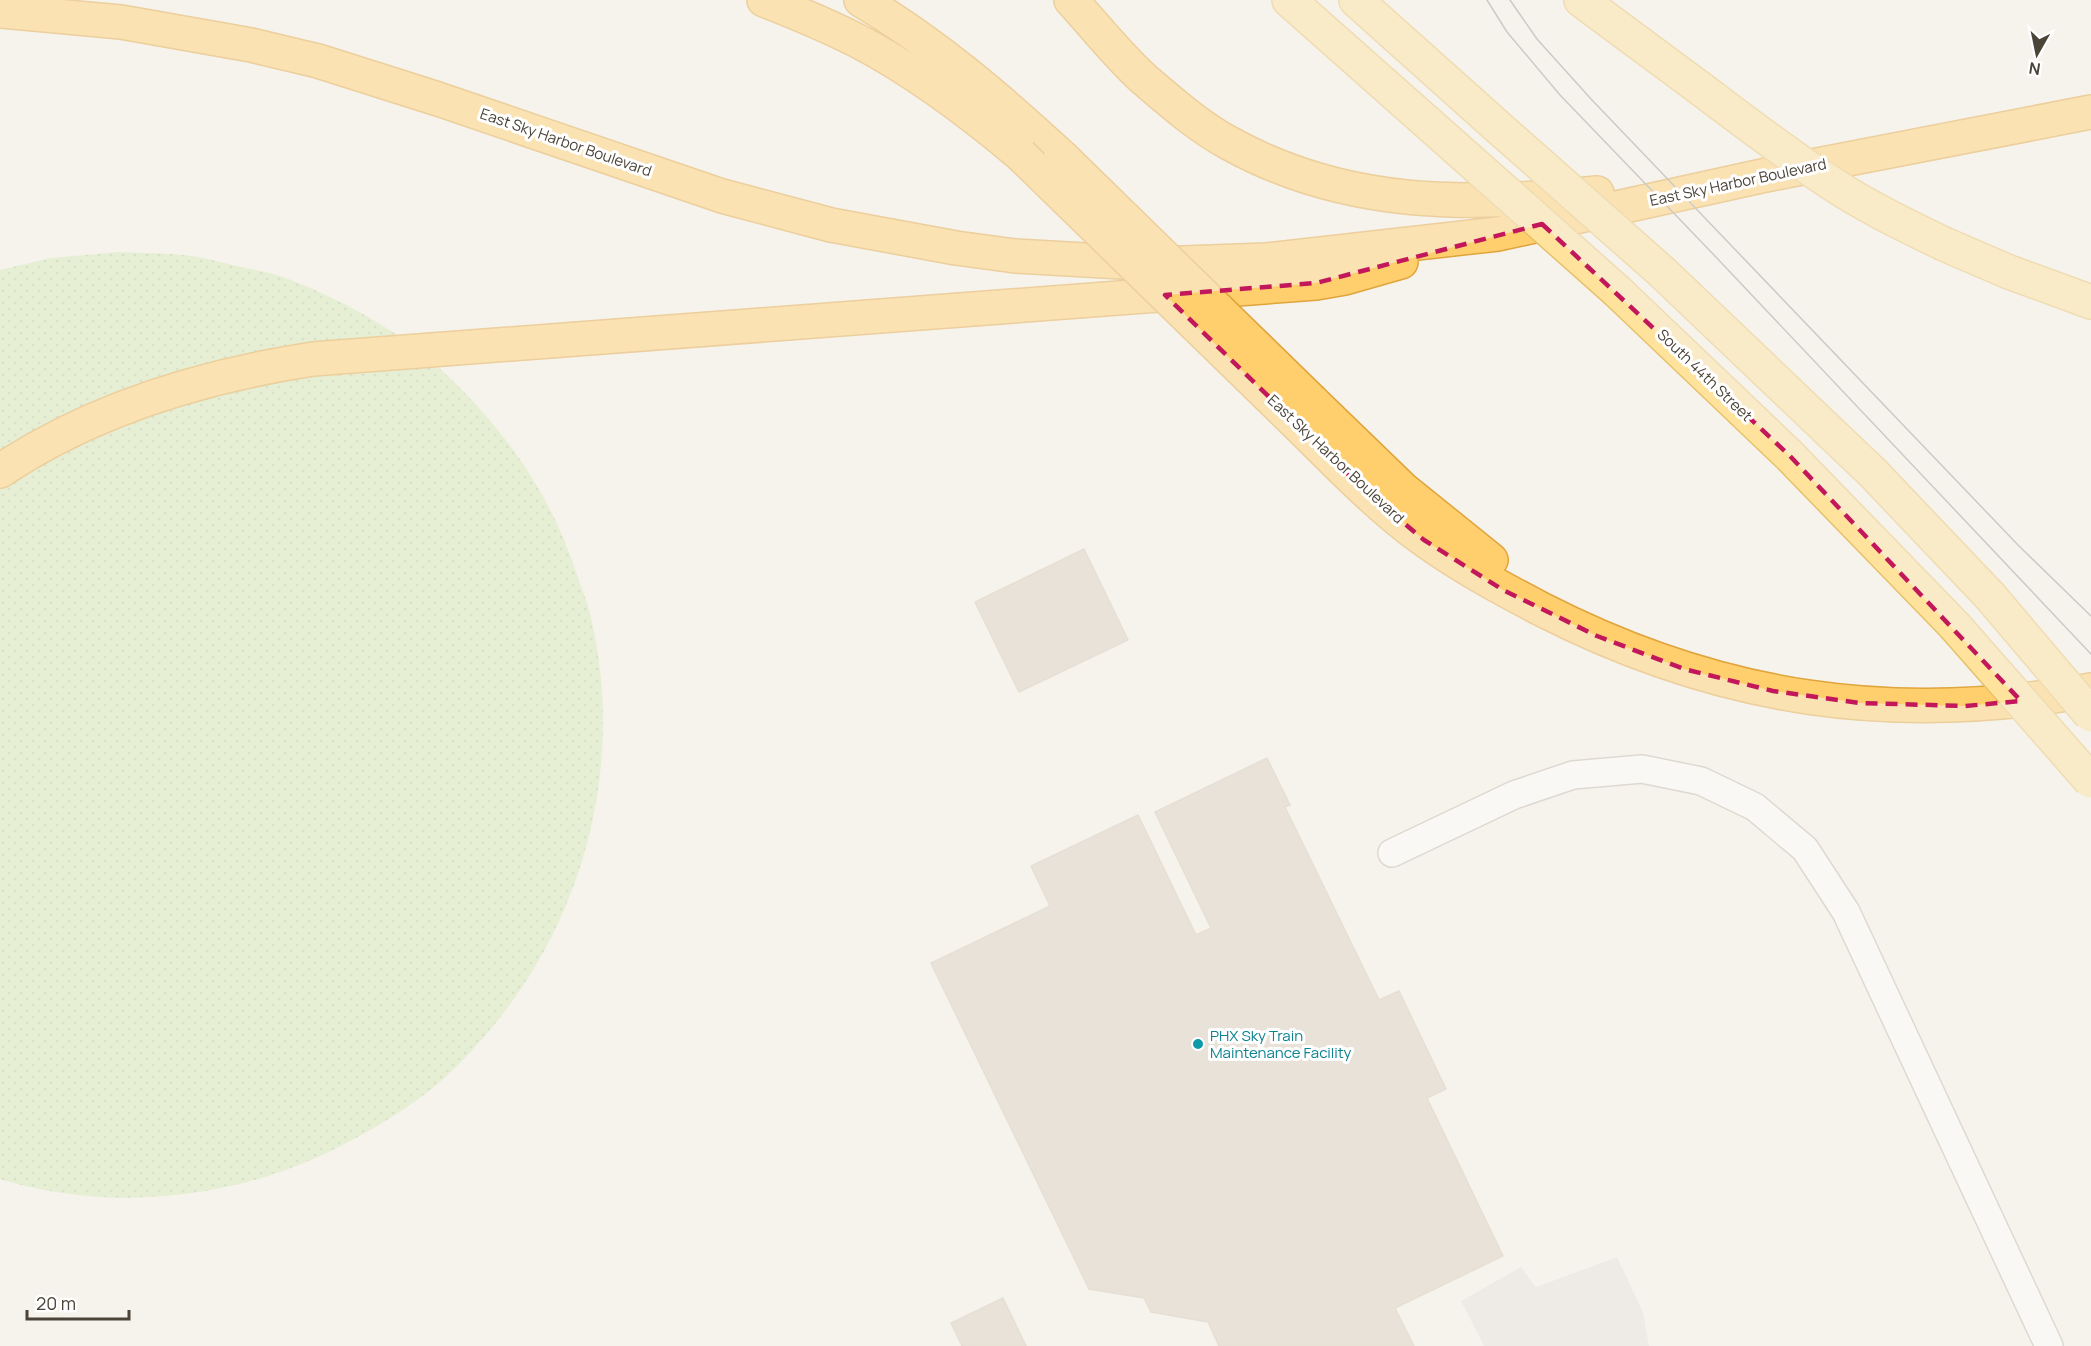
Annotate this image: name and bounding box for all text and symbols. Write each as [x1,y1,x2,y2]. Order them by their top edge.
north arrow [2007,24,2067,84]
text: N [2027,57,2042,81]
street label: East Sky Harbor Boulevard [477,103,655,181]
street label: East Sky Harbor Boulevard [1648,153,1828,211]
street label: South 44th Street [1653,324,1757,426]
street label: East Sky Harbor Boulevard [1263,390,1409,528]
place label: PHX Sky Train Maintenance Facility [1210,1025,1352,1063]
marker: PHX Sky Train Maintenance Facility [1191,1037,1205,1051]
scale bar [27,1283,129,1321]
text: 20 m [36,1291,76,1315]

